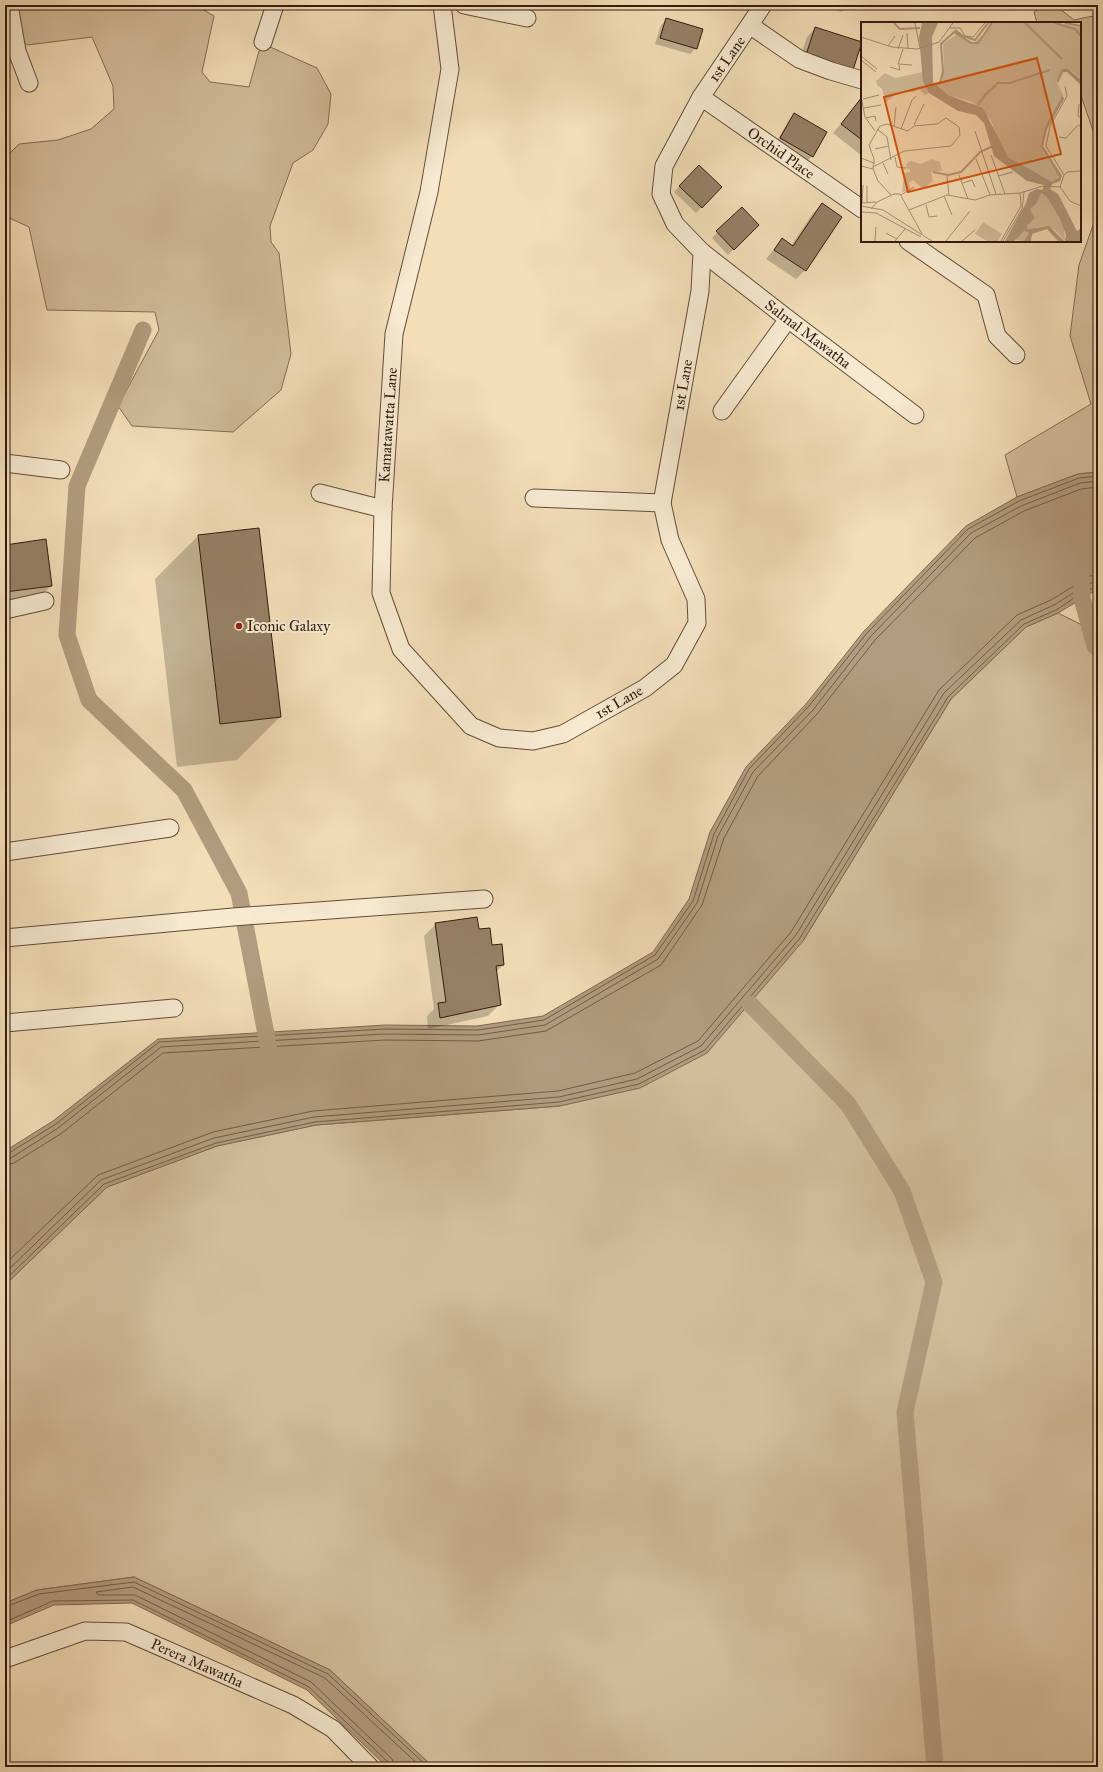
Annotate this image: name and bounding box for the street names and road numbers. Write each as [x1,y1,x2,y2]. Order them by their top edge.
street label: 1st Lane [705,33,749,85]
street label: Orchid Place [744,123,818,183]
street label: Salmal Mawatha [761,296,855,373]
street label: 1st Lane [670,358,696,412]
street label: Kamatawatta Lane [375,367,401,483]
street label: 1st Lane [592,681,646,723]
street label: Perera Mawatha [148,1635,247,1692]

